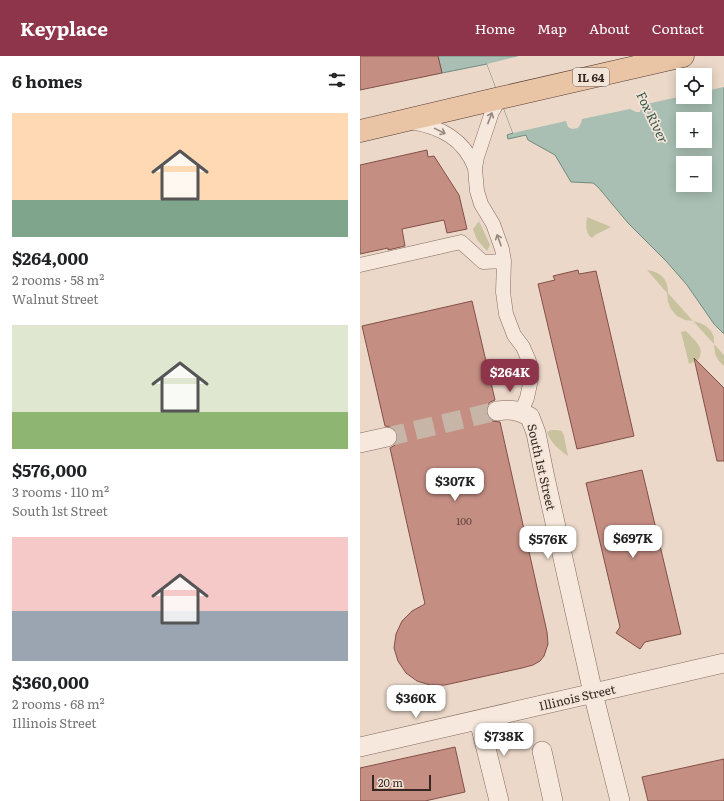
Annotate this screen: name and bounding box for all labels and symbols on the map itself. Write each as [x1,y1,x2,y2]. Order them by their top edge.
road number: IL 64 [573,68,609,86]
water label: Fox River [632,88,674,146]
one-way arrow [487,112,495,124]
one-way arrow [434,128,446,135]
one-way arrow [495,234,502,247]
pin: $264K [482,359,538,393]
street label: South 1st Street [523,422,561,512]
pin: $307K [427,468,483,502]
house number: 100 [456,513,472,528]
pin: $697K [605,525,661,559]
pin: $576K [520,526,576,560]
street label: Illinois Street [537,679,617,715]
pin: $360K [388,685,444,719]
pin: $738K [476,723,532,757]
scale bar [372,773,431,792]

